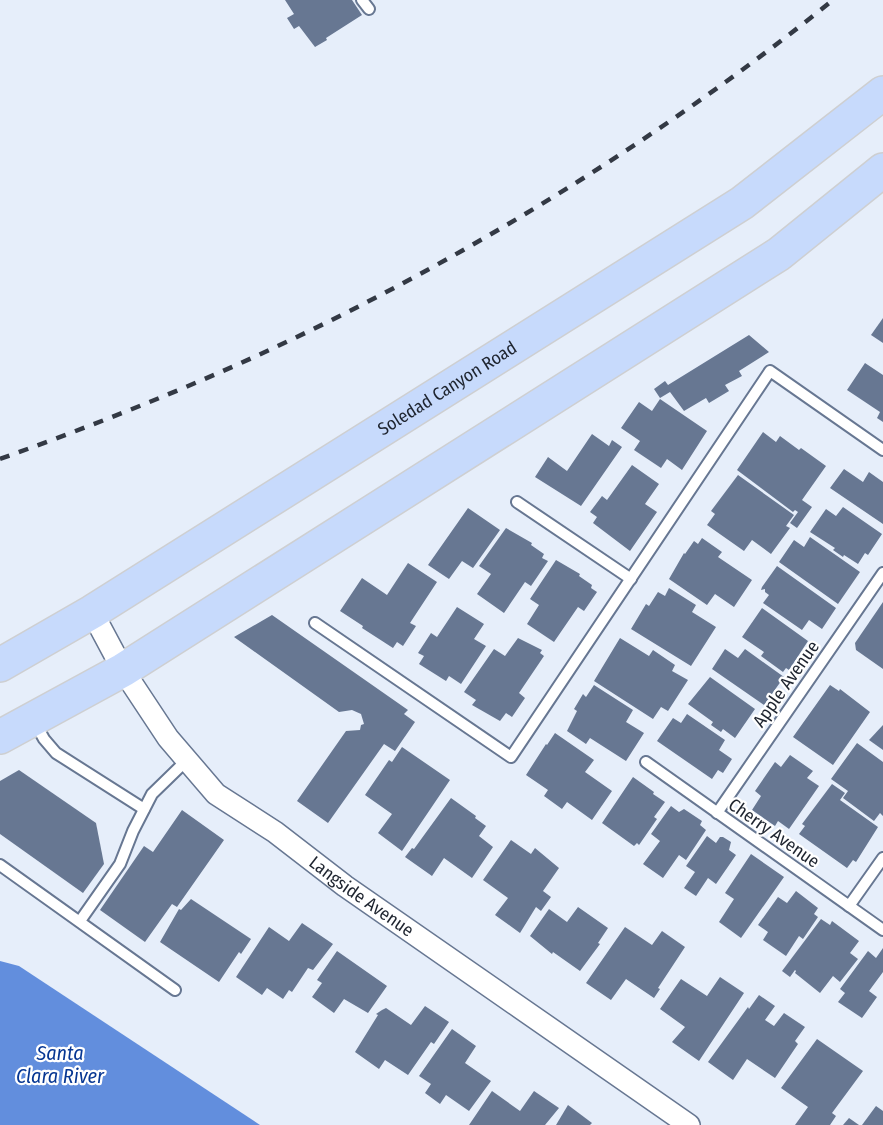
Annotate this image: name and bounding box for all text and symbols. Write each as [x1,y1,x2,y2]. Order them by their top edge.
street label: Soledad Canyon Road [374,336,521,440]
street label: Apple Avenue [748,636,824,731]
street label: Cherry Avenue [724,794,824,873]
street label: Langside Avenue [305,851,418,941]
water label: Santa Clara River [16,1041,105,1088]

